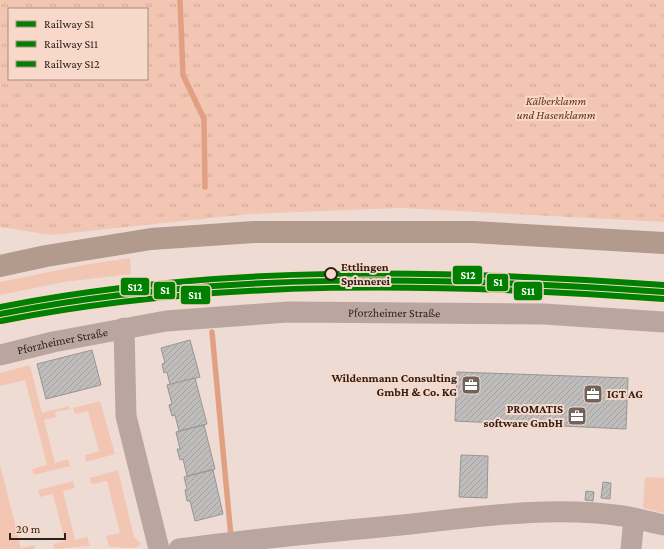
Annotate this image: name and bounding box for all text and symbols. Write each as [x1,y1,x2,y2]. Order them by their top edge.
legend [8,8,148,80]
text: Railway S1 [44,17,94,31]
text: Railway S11 [44,37,98,51]
text: Railway S12 [44,57,100,71]
park label: Kälberklamm und Hasenklamm [516,94,596,122]
place label: Ettlingen Spinnerei [341,260,391,288]
line badge: S12 [452,265,483,285]
marker: Ettlingen Spinnerei [324,267,338,281]
text: S12 [460,269,476,281]
line badge: S1 [486,273,509,292]
text: S1 [493,276,503,288]
line badge: S12 [120,277,150,296]
text: S12 [127,281,143,293]
line badge: S1 [153,281,176,300]
line badge: S11 [513,281,543,301]
text: S1 [160,284,170,296]
line badge: S11 [180,285,211,305]
text: S11 [521,285,535,297]
text: S11 [188,289,202,301]
street label: Pforzheimer Straße [348,305,440,320]
street label: Pforzheimer Straße [16,325,109,358]
place label: Wildenmann Consulting GmbH & Co. KG [330,371,457,399]
office icon: Wildenmann Consulting GmbH & Co. KG [460,374,482,396]
office icon: IGT AG [582,383,604,405]
place label: IGT AG [607,387,643,401]
place label: PROMATIS software GmbH [484,402,563,430]
office icon: PROMATIS software GmbH [566,405,588,427]
scale bar [10,515,65,541]
text: 20 m [16,522,41,536]

